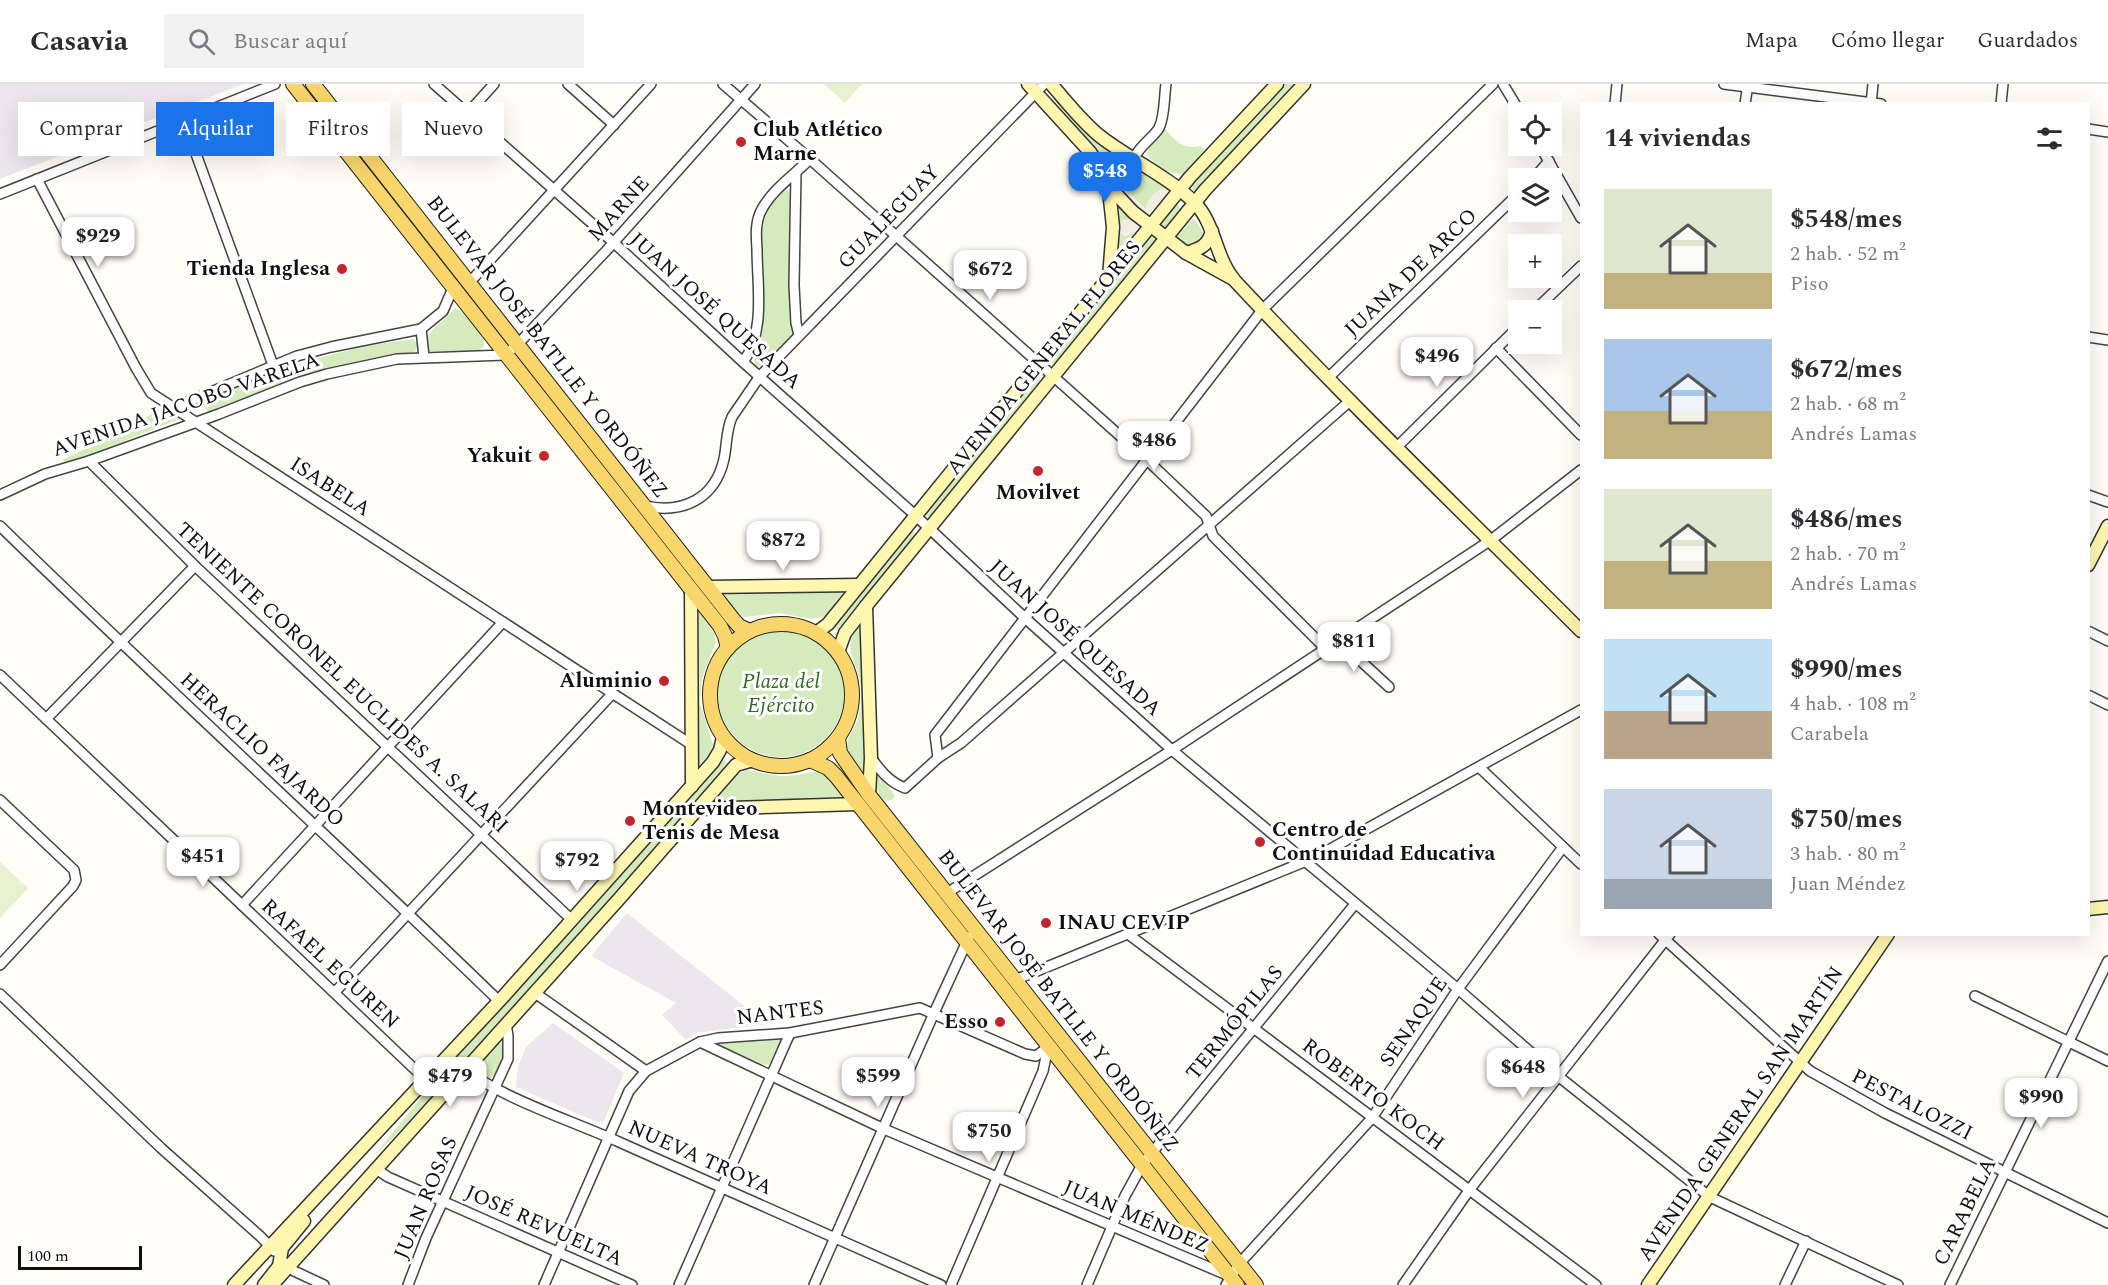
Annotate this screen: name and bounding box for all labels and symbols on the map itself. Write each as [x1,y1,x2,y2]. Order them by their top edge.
place label: Club Atlético Marne [753,114,882,170]
marker: Club Atlético Marne [734,135,748,149]
pin: $548 [1069,152,1141,203]
street label: GUALEGUAY [830,157,948,277]
street label: MARNE [580,169,658,249]
street label: BULEVAR JOSÉ BATLLE Y ORDÓÑEZ [418,189,676,505]
street label: JUANA DE ARCO [1337,201,1485,345]
pin: $929 [62,217,134,268]
street label: JUAN JOSÉ QUESADA [621,225,809,398]
street label: AVENIDA GENERAL FLORES [939,233,1149,483]
pin: $672 [954,250,1026,301]
place label: Tienda Inglesa [187,253,330,285]
marker: Tienda Inglesa [335,262,349,276]
pin: $496 [1401,337,1473,388]
street label: AVENIDA JACOBO VARELA [48,344,324,466]
pin: $486 [1118,421,1190,472]
place label: Yakuit [467,440,532,472]
street label: ISABELA [283,449,377,525]
marker: Yakuit [537,449,551,463]
marker: Movilvet [1031,464,1045,478]
place label: Movilvet [996,477,1080,509]
street label: TENIENTE CORONEL EUCLIDES A. SALARI [168,515,516,841]
pin: $872 [747,521,819,572]
street label: JUAN JOSÉ QUESADA [981,552,1169,725]
pin: $811 [1318,622,1390,673]
street label: HERACLIO FAJARDO [172,665,352,835]
place label: Aluminio [559,665,652,697]
park label: Plaza del Ejército [742,666,821,722]
marker: Aluminio [657,674,671,688]
place label: Montevideo Tenis de Mesa [642,793,780,849]
marker: Montevideo Tenis de Mesa [623,814,637,828]
place label: Centro de Continuidad Educativa [1272,814,1496,870]
marker: Centro de Continuidad Educativa [1253,835,1267,849]
pin: $451 [167,837,239,888]
pin: $792 [541,841,613,892]
street label: BULEVAR JOSÉ BATLLE Y ORDÓÑEZ [929,843,1187,1159]
street label: RAFAEL EGUREN [253,891,407,1037]
place label: INAU CEVIP [1058,907,1190,939]
marker: INAU CEVIP [1039,916,1053,930]
street label: TERMÓPILAS [1178,959,1292,1087]
street label: AVENIDA GENERAL SAN MARTÍN [1630,960,1852,1268]
street label: SENAQUE [1372,970,1456,1074]
street label: NANTES [735,992,825,1034]
place label: Esso [944,1006,988,1038]
marker: Esso [993,1015,1007,1029]
street label: ROBERTO KOCH [1295,1030,1451,1160]
pin: $648 [1487,1048,1559,1099]
pin: $479 [414,1057,486,1108]
pin: $599 [842,1057,914,1108]
street label: PESTALOZZI [1846,1061,1978,1149]
pin: $990 [2005,1078,2077,1129]
street label: NUEVA TROYA [623,1112,778,1204]
pin: $750 [953,1112,1025,1163]
street label: JUAN ROSAS [386,1132,466,1264]
street label: CARABELA [1925,1152,2005,1271]
street label: JUAN MÉNDEZ [1058,1172,1214,1262]
street label: JOSÉ REVUELTA [460,1177,628,1275]
scale bar [18,1243,142,1270]

